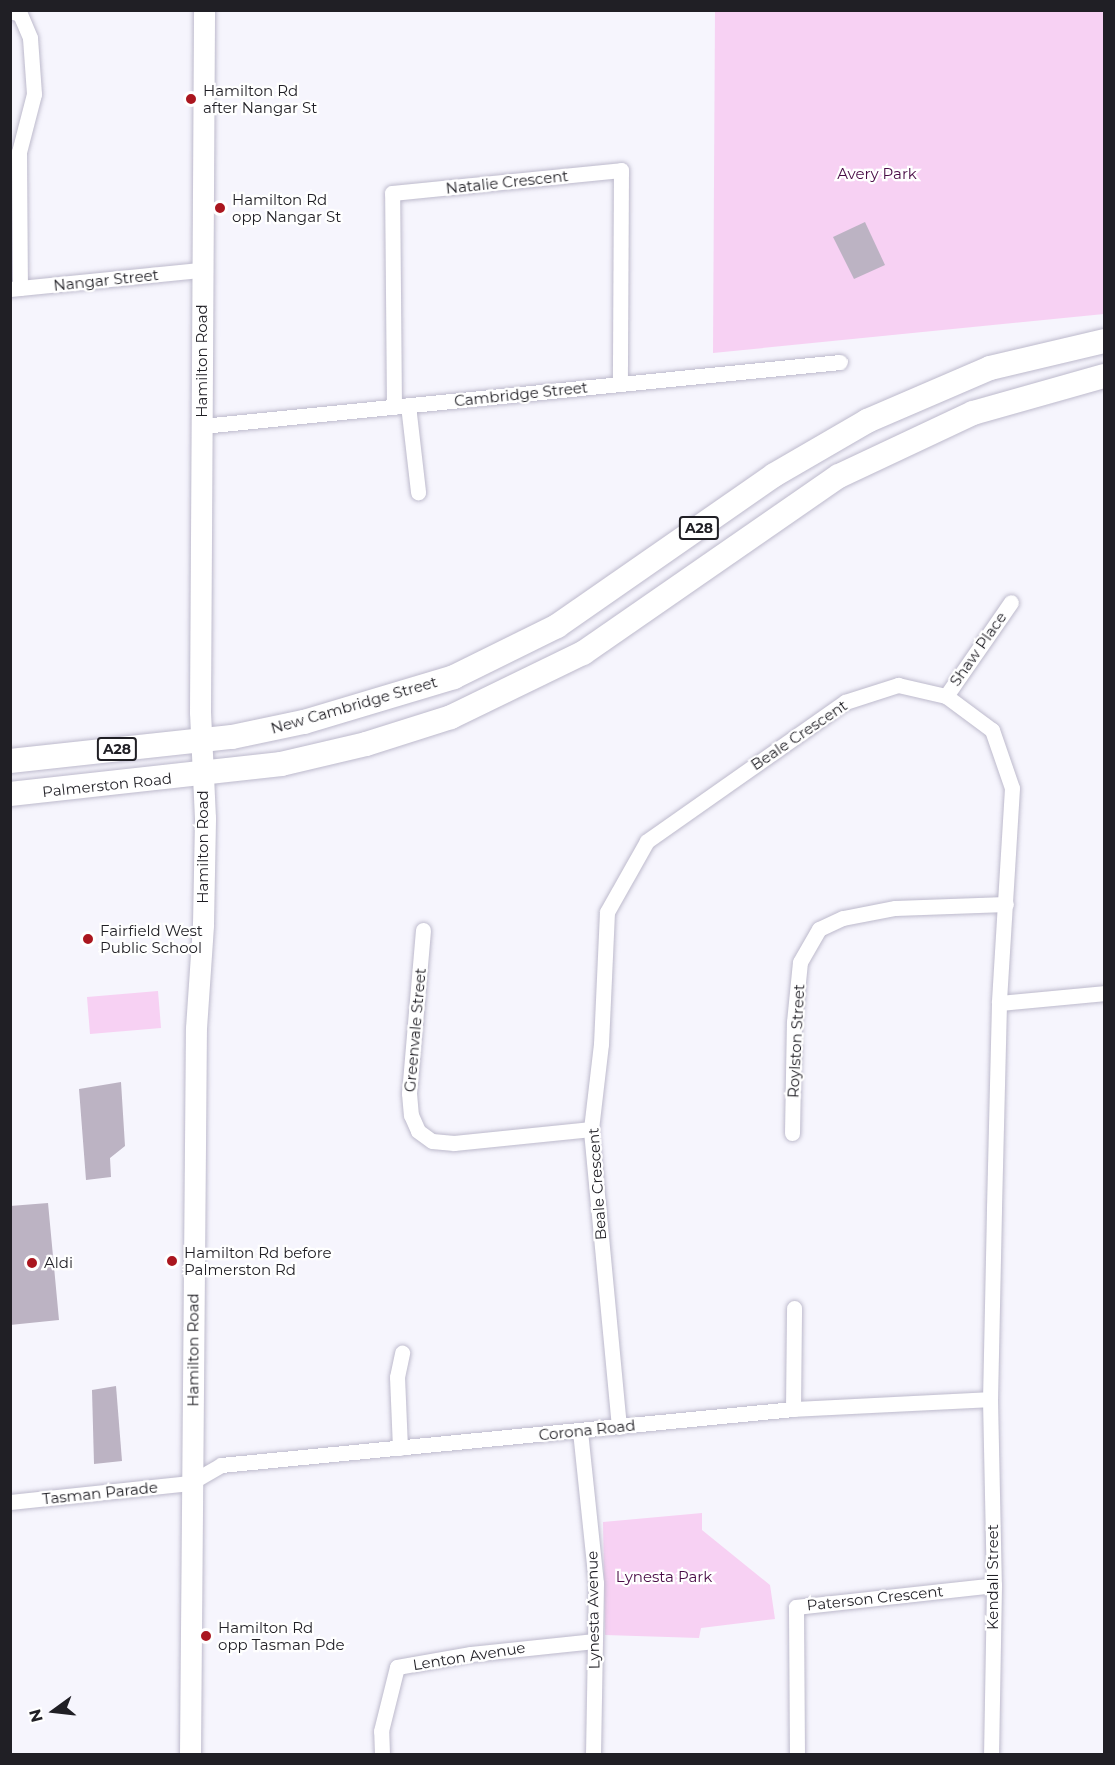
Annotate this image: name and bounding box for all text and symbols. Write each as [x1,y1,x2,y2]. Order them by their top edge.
place label: Hamilton Rd after Nangar St [203,81,317,116]
marker: Hamilton Rd after Nangar St [184,92,198,106]
park label: Avery Park [837,165,917,183]
street label: Natalie Crescent [445,167,569,197]
place label: Hamilton Rd opp Nangar St [232,190,341,225]
marker: Hamilton Rd opp Nangar St [213,201,227,215]
street label: Nangar Street [53,266,159,294]
street label: Hamilton Road [193,304,211,418]
street label: Cambridge Street [453,378,589,410]
road number: A28 [678,517,720,539]
street label: Shaw Place [946,609,1010,689]
street label: New Cambridge Street [269,673,439,737]
street label: Beale Crescent [747,696,851,774]
road number: A28 [96,738,138,760]
street label: Palmerston Road [41,769,173,801]
street label: Hamilton Road [194,790,212,904]
place label: Fairfield West Public School [100,921,203,956]
marker: Fairfield West Public School [81,932,95,946]
street label: Greenvale Street [401,967,429,1093]
street label: Roylston Street [784,984,808,1098]
street label: Beale Crescent [584,1127,610,1241]
place label: Hamilton Rd before Palmerston Rd [184,1243,332,1278]
place label: Aldi [44,1254,73,1272]
marker: Hamilton Rd before Palmerston Rd [165,1254,179,1268]
marker: Aldi [25,1256,39,1270]
street label: Hamilton Road [184,1293,202,1407]
street label: Corona Road [538,1416,636,1444]
street label: Tasman Parade [41,1478,159,1508]
street label: Kendall Street [984,1524,1002,1630]
street label: Lynesta Avenue [583,1551,603,1669]
park label: Lynesta Park [616,1568,712,1586]
street label: Paterson Crescent [806,1582,944,1614]
place label: Hamilton Rd opp Tasman Pde [218,1618,345,1653]
marker: Hamilton Rd opp Tasman Pde [199,1629,213,1643]
street label: Lenton Avenue [411,1638,527,1674]
north arrow [24,1681,84,1741]
text: N [25,1707,47,1724]

